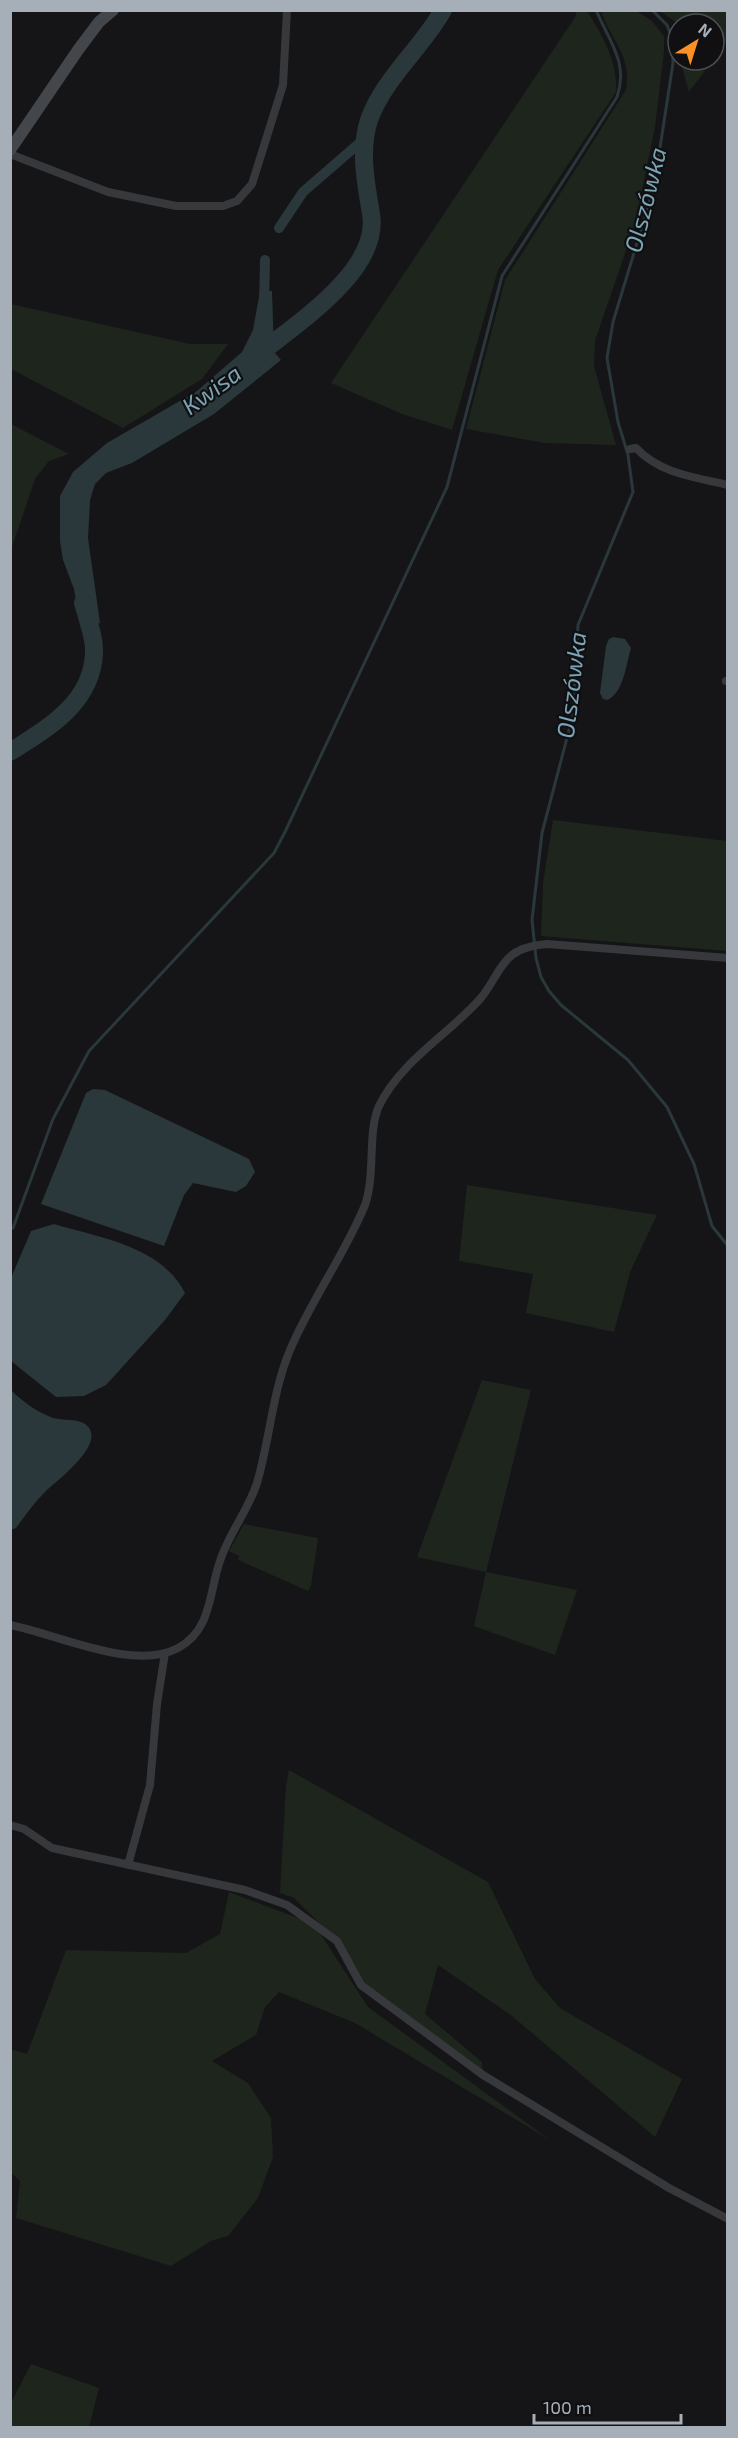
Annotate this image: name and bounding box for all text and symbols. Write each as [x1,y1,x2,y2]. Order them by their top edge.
north arrow [666,12,726,72]
text: N [695,19,716,41]
water label: Olszówka [618,144,672,255]
water label: Kwisa [176,358,246,420]
water label: Olszówka [550,630,591,740]
scale bar [534,2387,681,2425]
text: 100 m [543,2396,592,2418]

